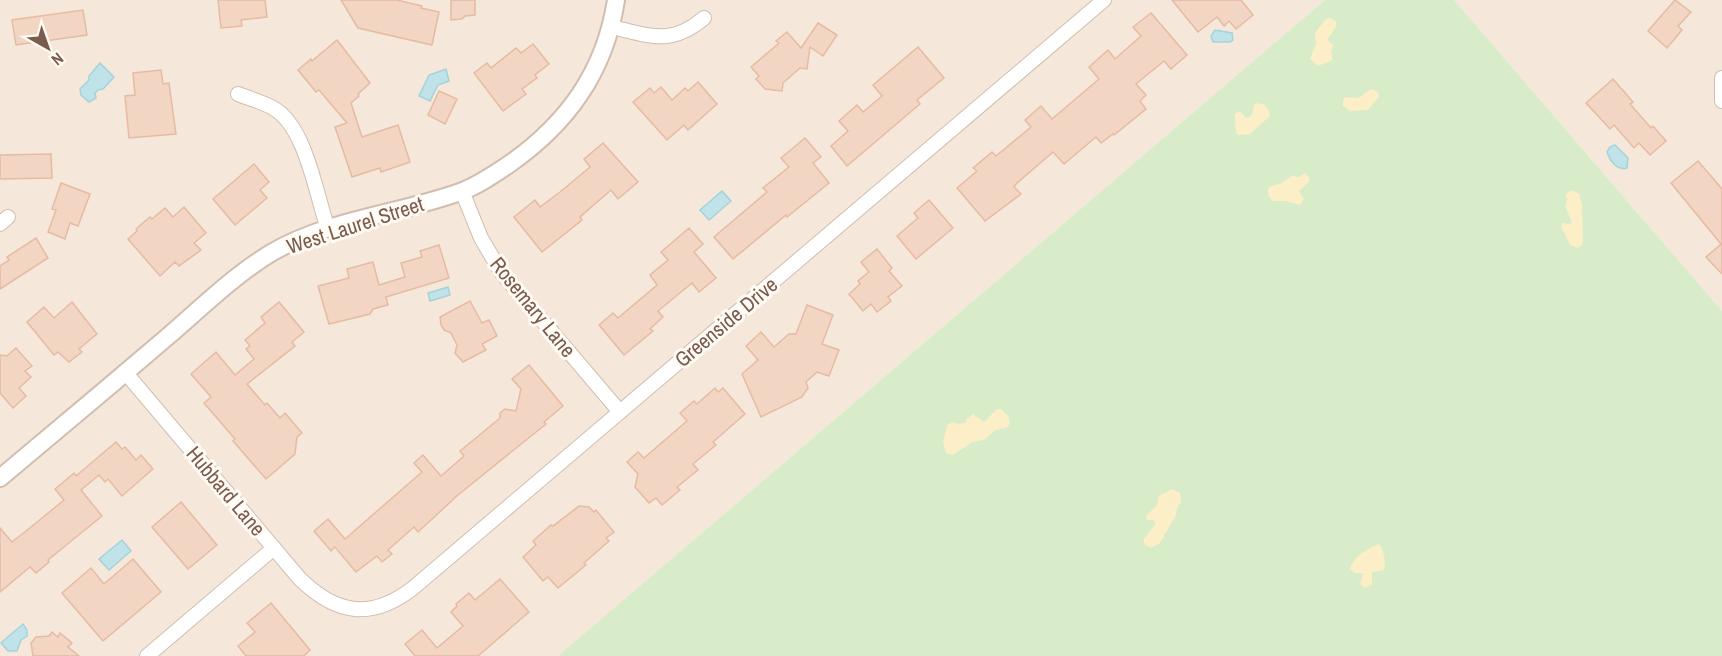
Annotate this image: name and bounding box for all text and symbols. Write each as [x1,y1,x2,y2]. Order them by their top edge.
north arrow [18,18,78,78]
text: N [47,48,68,71]
street label: West Laurel Street [283,189,427,261]
street label: Rosemary Lane [483,251,583,363]
street label: Greenside Drive [668,270,784,374]
street label: Hubbard Lane [180,440,272,542]

